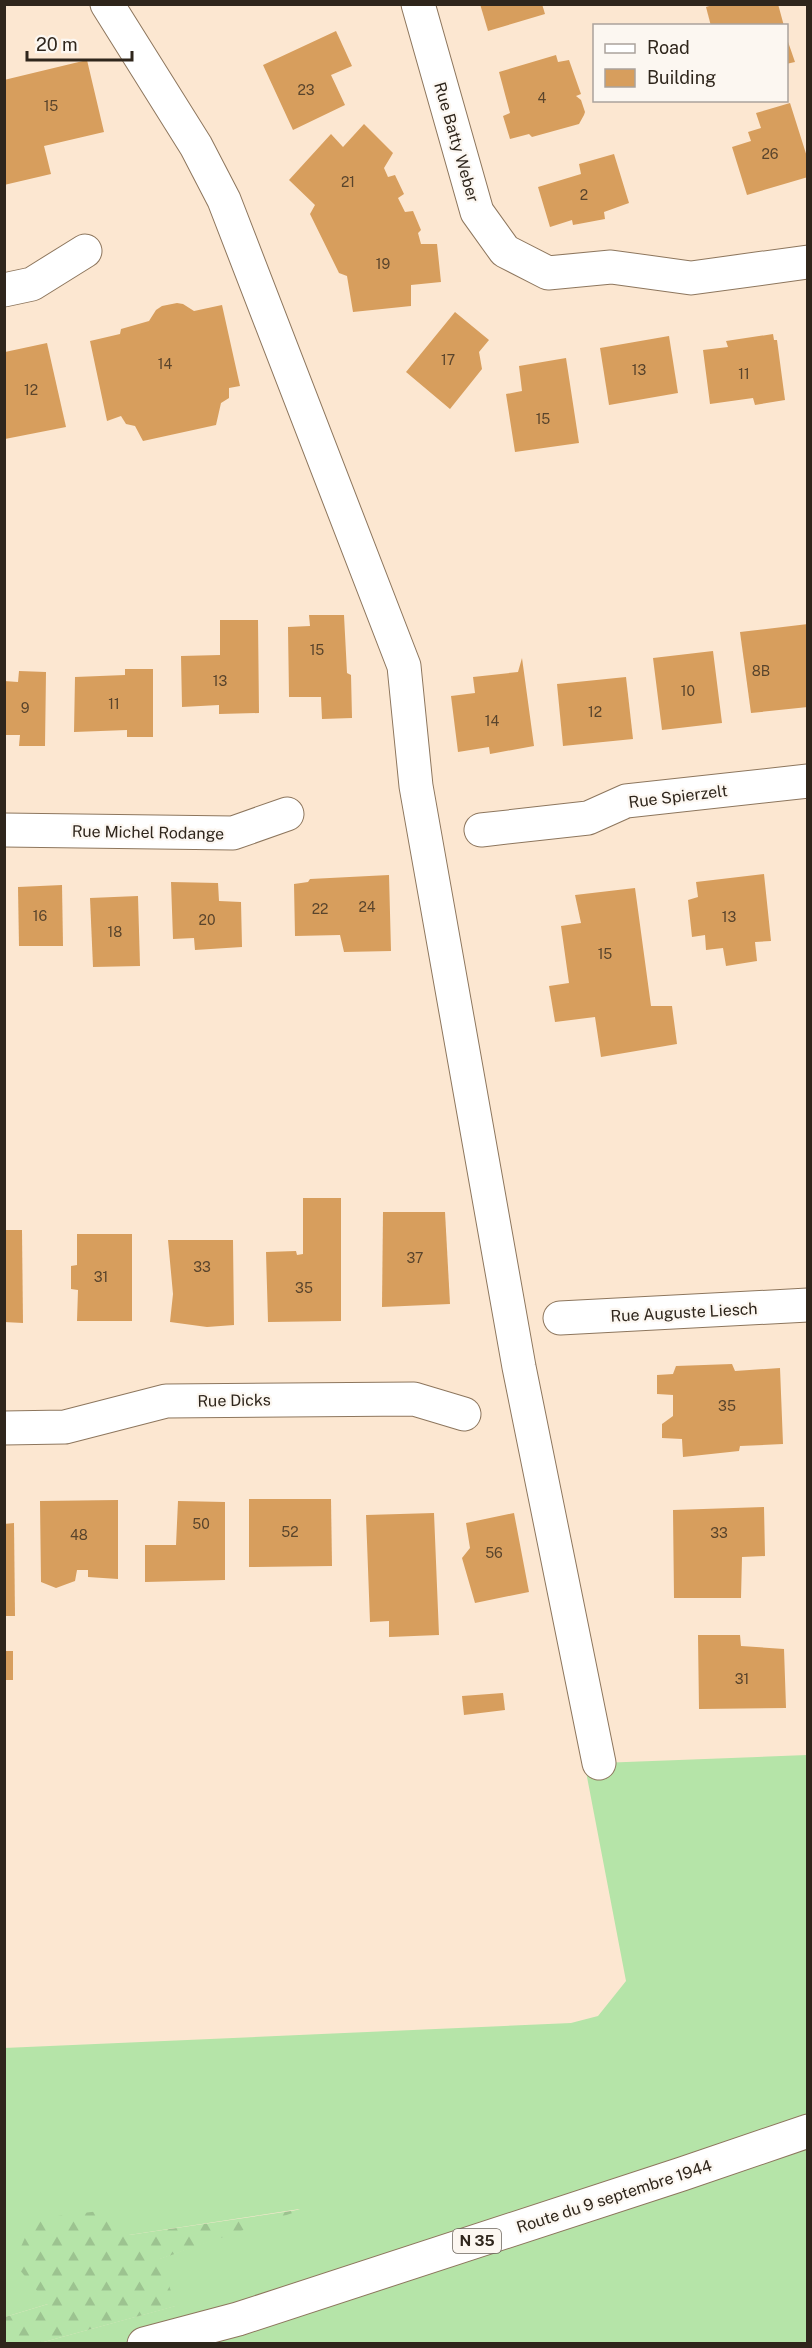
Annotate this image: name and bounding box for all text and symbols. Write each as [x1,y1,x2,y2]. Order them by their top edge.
scale bar [27,24,132,62]
legend [593,24,788,102]
text: 20 m [36,34,78,55]
text: Road [647,37,690,58]
text: Building [647,67,716,88]
street label: Rue Batty Weber [430,80,483,204]
house number: 23 [297,82,315,98]
house number: 4 [538,90,547,106]
house number: 15 [44,98,58,114]
house number: 26 [761,146,779,162]
house number: 21 [341,174,355,190]
house number: 2 [580,187,588,203]
house number: 19 [376,256,390,272]
house number: 17 [441,352,455,368]
house number: 14 [158,356,172,372]
house number: 13 [632,362,646,378]
house number: 11 [738,366,750,382]
house number: 12 [24,382,38,398]
house number: 15 [536,411,550,427]
house number: 15 [310,642,324,658]
house number: 8B [752,663,770,679]
house number: 13 [213,673,227,689]
house number: 10 [681,683,695,699]
house number: 11 [108,696,120,712]
house number: 9 [21,700,30,716]
house number: 12 [588,704,602,720]
house number: 14 [485,713,499,729]
street label: Rue Spierzelt [627,781,729,812]
street label: Rue Michel Rodange [72,822,224,843]
house number: 24 [358,899,376,915]
house number: 22 [312,901,328,917]
house number: 16 [33,908,47,924]
house number: 13 [722,909,736,925]
house number: 20 [199,912,215,928]
house number: 18 [108,924,122,940]
house number: 15 [598,946,612,962]
house number: 37 [407,1250,423,1266]
house number: 33 [193,1259,211,1275]
house number: 31 [94,1269,108,1285]
house number: 35 [295,1280,313,1296]
street label: Rue Auguste Liesch [610,1299,758,1326]
street label: Rue Dicks [197,1390,271,1411]
house number: 35 [718,1398,736,1414]
house number: 50 [192,1516,210,1532]
house number: 52 [281,1524,299,1540]
house number: 33 [710,1525,728,1541]
house number: 48 [70,1527,88,1543]
house number: 56 [485,1545,503,1561]
house number: 31 [735,1671,749,1687]
street label: Route du 9 septembre 1944 [514,2156,714,2237]
road number: N 35 [453,2229,501,2253]

